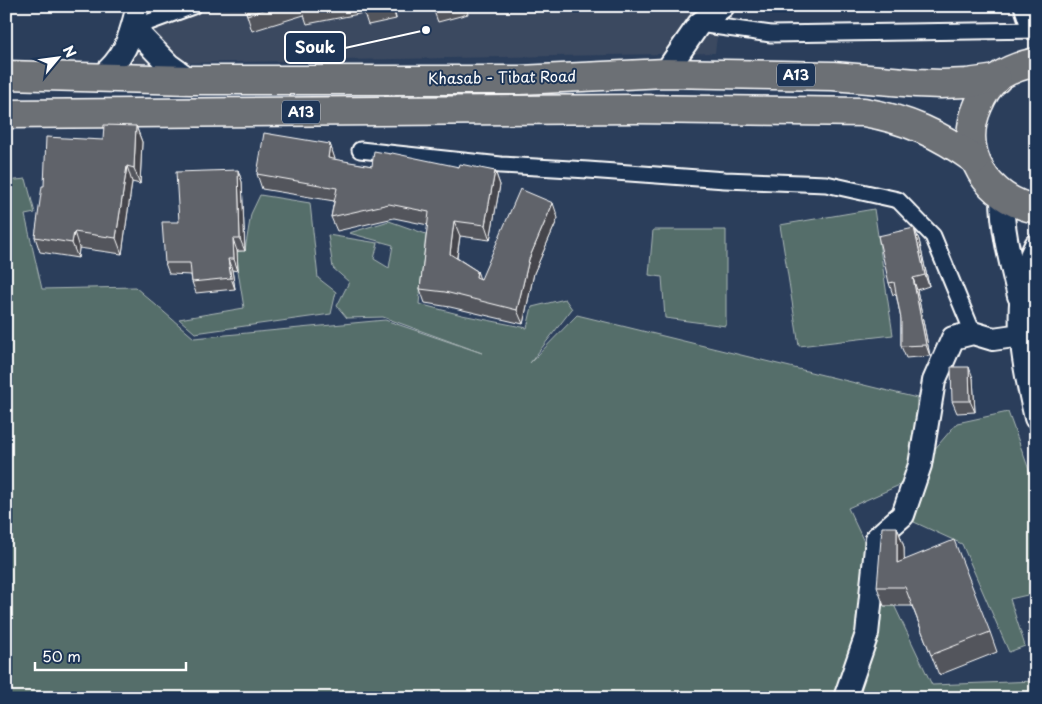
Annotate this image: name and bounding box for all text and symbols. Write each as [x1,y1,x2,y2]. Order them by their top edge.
north arrow [32,32,82,82]
callout: Souk [285,32,345,63]
text: Souk [295,34,336,58]
text: N [58,42,82,61]
street label: Khasab - Tibat Road [428,64,576,89]
road number: A13 [777,64,815,86]
road number: A13 [282,100,320,124]
scale bar [35,639,186,671]
text: 50 m [42,644,81,667]

